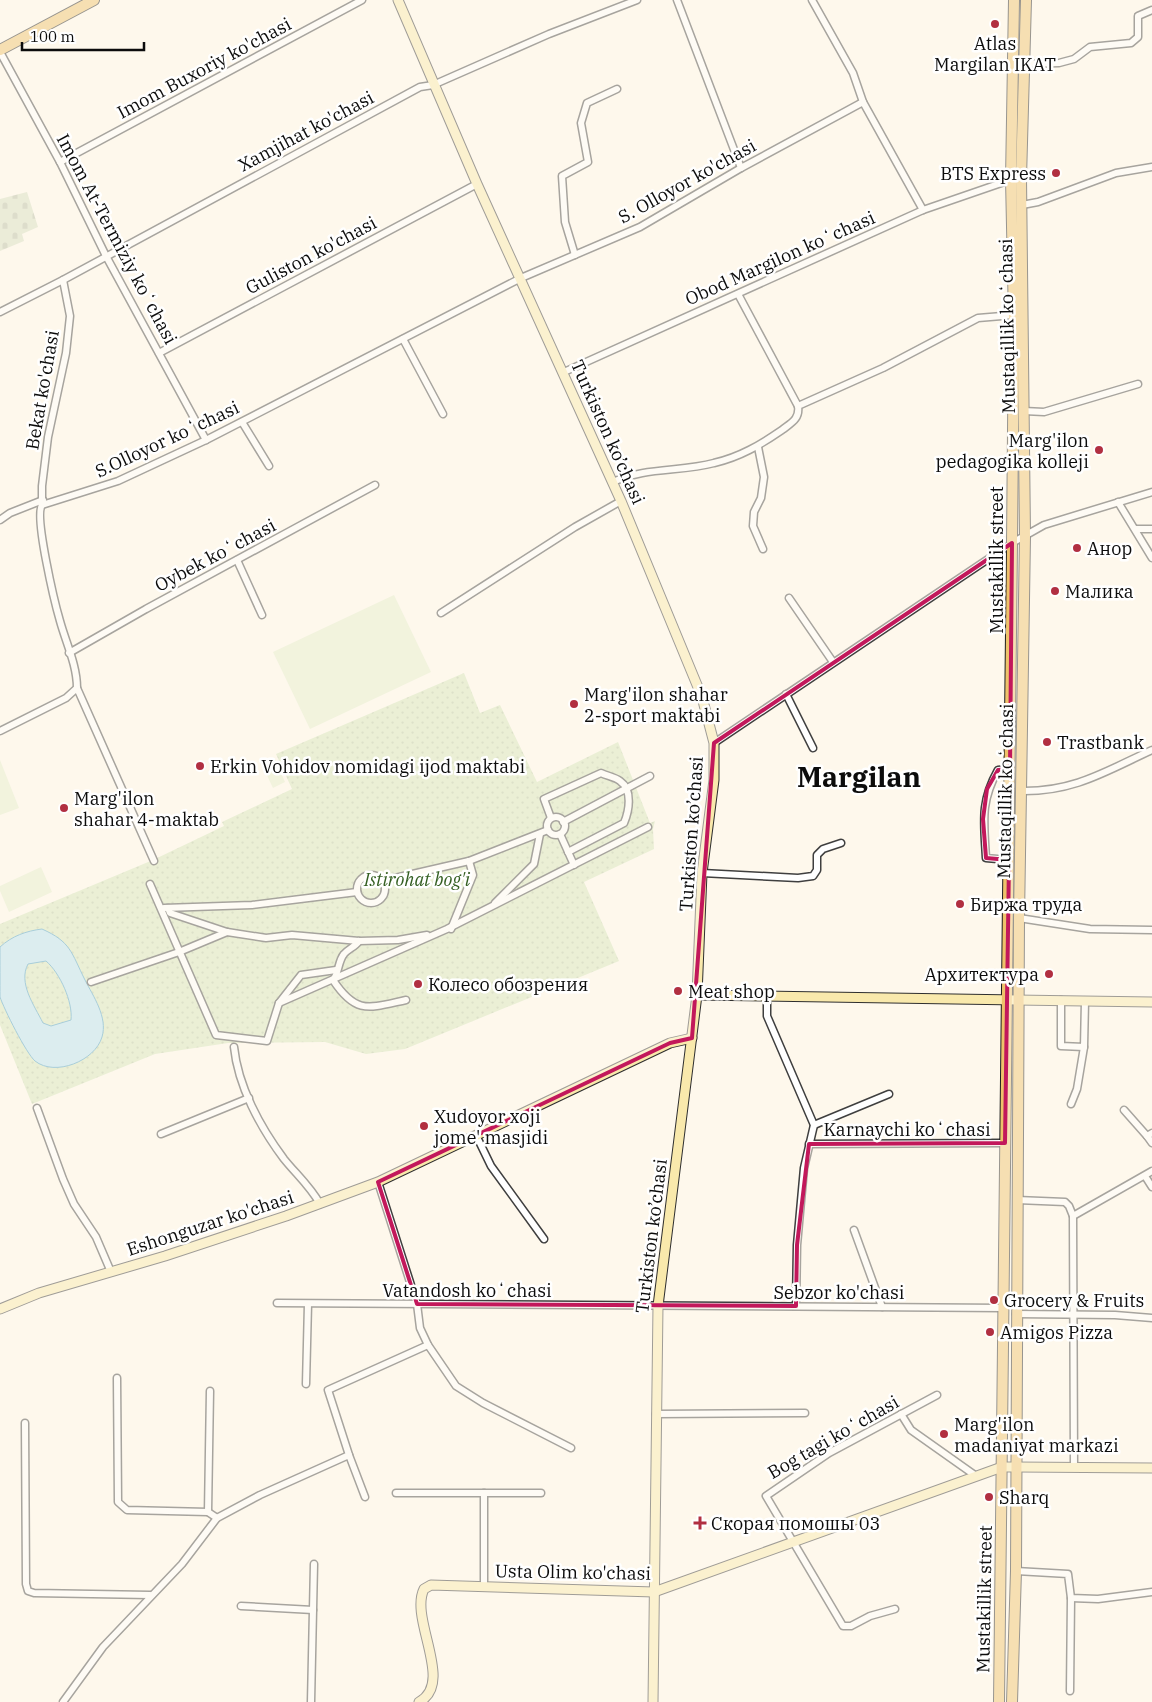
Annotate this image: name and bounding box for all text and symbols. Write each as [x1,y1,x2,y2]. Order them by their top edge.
street label: Imom Buxoriy ko'chasi [113,12,295,124]
marker: Atlas Margilan IKAT [989,18,1001,30]
scale bar [22,20,145,52]
text: 100 m [30,27,75,46]
place label: Atlas Margilan IKAT [934,32,1056,76]
street label: Xamjihat ko'chasi [234,85,378,176]
street label: Imom At-Termiziy koʻchasi [52,130,182,348]
street label: S. Olloyor ko'chasi [614,133,760,228]
place label: BTS Express [940,162,1046,185]
marker: BTS Express [1050,167,1062,179]
street label: Obod Margilon koʻchasi [681,206,879,310]
street label: Guliston ko'chasi [242,211,381,299]
street label: Mustaqillik koʻchasi [994,238,1020,414]
street label: Bekat ko'chasi [20,328,64,452]
street label: Turkiston ko’chasi [566,356,650,508]
street label: S.Olloyor koʻchasi [91,395,243,482]
place label: Marg'ilon pedagogika kolleji [935,429,1089,473]
marker: Marg'ilon pedagogika kolleji [1093,444,1105,456]
street label: Mustakillik street [985,486,1008,634]
street label: Oybek koʻchasi [150,513,280,597]
place label: Анор [1087,537,1132,560]
marker: Анор [1071,542,1083,554]
place label: Малика [1065,580,1134,603]
marker: Малика [1049,585,1061,597]
place label: Marg'ilon shahar 2-sport maktabi [584,683,728,727]
marker: Marg'ilon shahar 2-sport maktabi [568,698,580,710]
street label: Mustaqillik koʻchasi [992,703,1018,879]
place label: Trastbank [1057,731,1145,754]
marker: Trastbank [1041,736,1053,748]
place label: Erkin Vohidov nomidagi ijod maktabi [210,755,526,778]
street label: Turkiston ko’chasi [674,755,708,912]
district label: Margilan [797,758,921,795]
marker: Erkin Vohidov nomidagi ijod maktabi [194,760,206,772]
place label: Marg'ilon shahar 4-maktab [74,787,219,831]
marker: Marg'ilon shahar 4-maktab [58,802,70,814]
park label: Istirohat bog'i [363,868,471,891]
place label: Биржа труда [970,893,1083,916]
marker: Биржа труда [954,898,966,910]
place label: Архитектура [924,963,1039,986]
marker: Архитектура [1043,968,1055,980]
place label: Колесо обозрения [428,973,588,996]
marker: Колесо обозрения [412,978,424,990]
place label: Meat shop [688,980,775,1003]
marker: Meat shop [672,985,684,997]
place label: Xudoyor xoji jome' masjidi [433,1105,548,1149]
street label: Karnaychi koʻchasi [823,1118,991,1141]
marker: Xudoyor xoji jome' masjidi [418,1120,430,1132]
street label: Turkiston ko’chasi [630,1157,672,1315]
street label: Eshonguzar ko'chasi [124,1185,297,1261]
street label: Vatandosh koʻchasi [382,1279,552,1302]
street label: Sebzor ko'chasi [774,1281,905,1304]
place label: Grocery & Fruits [1004,1289,1144,1312]
marker: Grocery & Fruits [988,1294,1000,1306]
place label: Amigos Pizza [1000,1321,1113,1344]
marker: Amigos Pizza [984,1326,996,1338]
street label: Bog tagi koʻchasi [763,1390,903,1484]
place label: Marg'ilon madaniyat markazi [954,1413,1119,1457]
marker: Marg'ilon madaniyat markazi [938,1428,950,1440]
place label: Sharq [999,1486,1050,1509]
marker: Sharq [983,1491,995,1503]
place label: Скорая помошы 03 [711,1512,880,1535]
marker: Скорая помошы 03 [693,1516,707,1530]
street label: Mustakillik street [971,1525,997,1673]
street label: Usta Olim ko'chasi [495,1559,652,1585]

